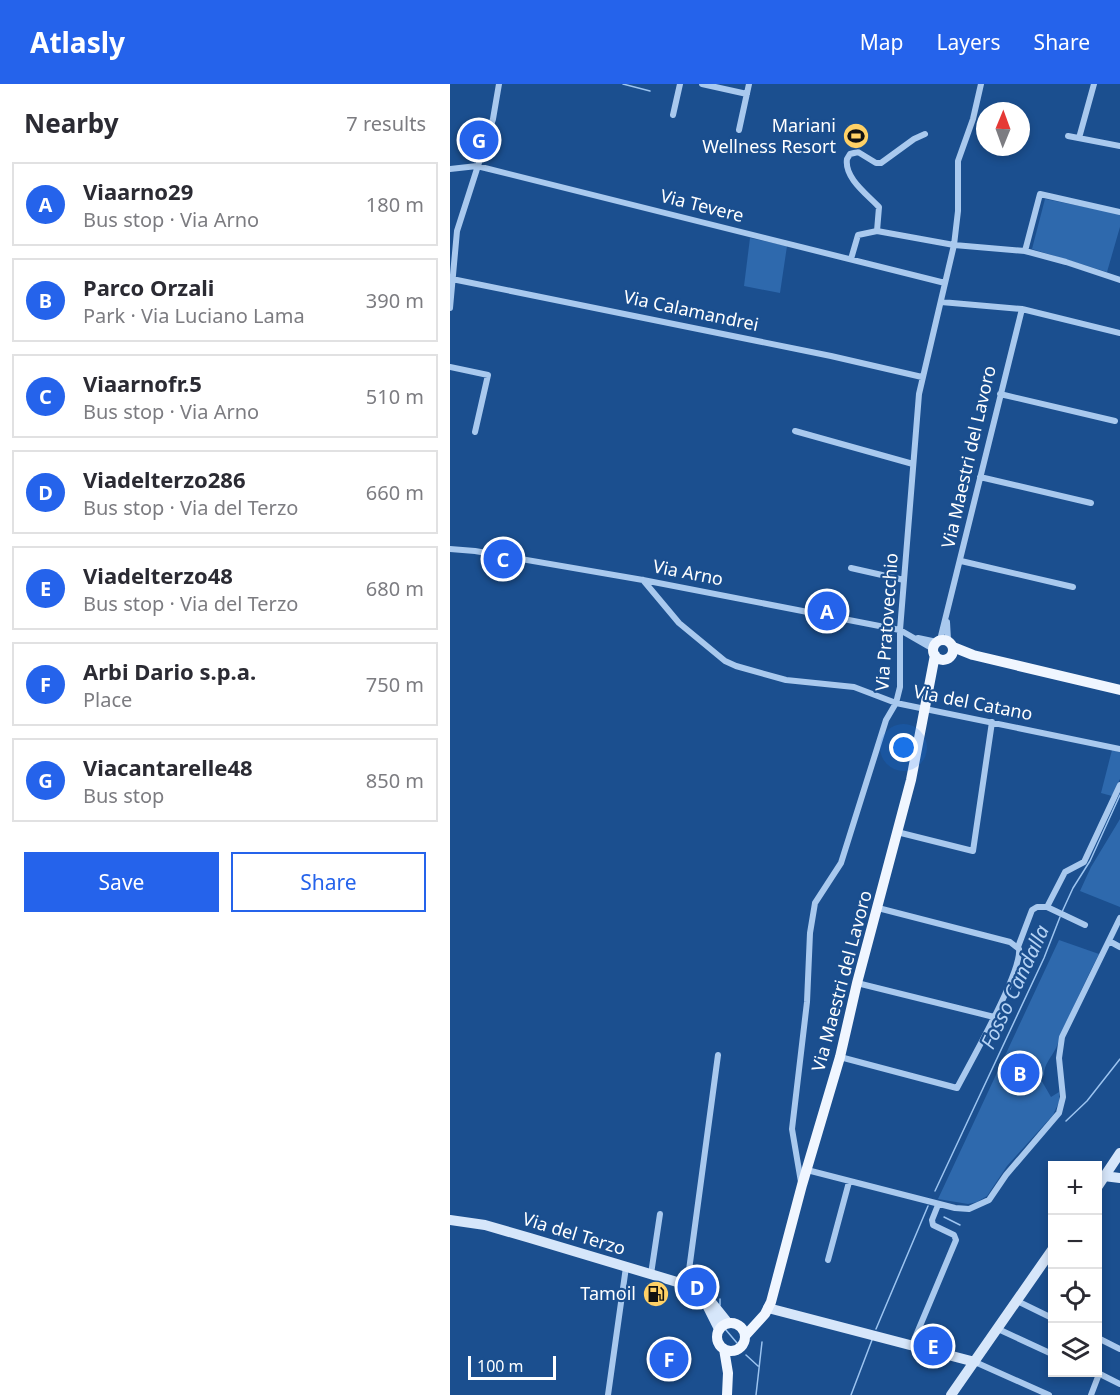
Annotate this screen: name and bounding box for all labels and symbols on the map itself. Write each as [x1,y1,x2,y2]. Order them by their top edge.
north arrow [976,102,1030,156]
place label: Mariani Wellness Resort [702,113,837,158]
pin: G [459,118,498,162]
sports icon: Mariani Wellness Resort [841,121,871,151]
street label: Via Tevere [658,183,747,227]
street label: Via Calamandrei [621,284,761,336]
street label: Via Maestri del Lavoro [935,363,1001,550]
pin: C [484,536,522,582]
street label: Via Pratovecchio [869,552,903,692]
street label: Via Arno [651,553,725,591]
pin: A [808,588,847,634]
street label: Via del Catano [912,679,1035,725]
your location [889,733,918,762]
street label: Via Maestri del Lavoro [805,887,877,1074]
water label: Fosso Candalla [974,920,1055,1053]
pin: B [1000,1050,1040,1096]
street label: Via del Terzo [520,1206,629,1260]
pin: D [678,1264,716,1310]
fuel station icon: Tamoil [641,1279,671,1309]
place label: Tamoil [580,1281,636,1305]
pin: E [914,1324,952,1368]
pin: F [650,1336,688,1382]
scale bar [468,1353,556,1380]

